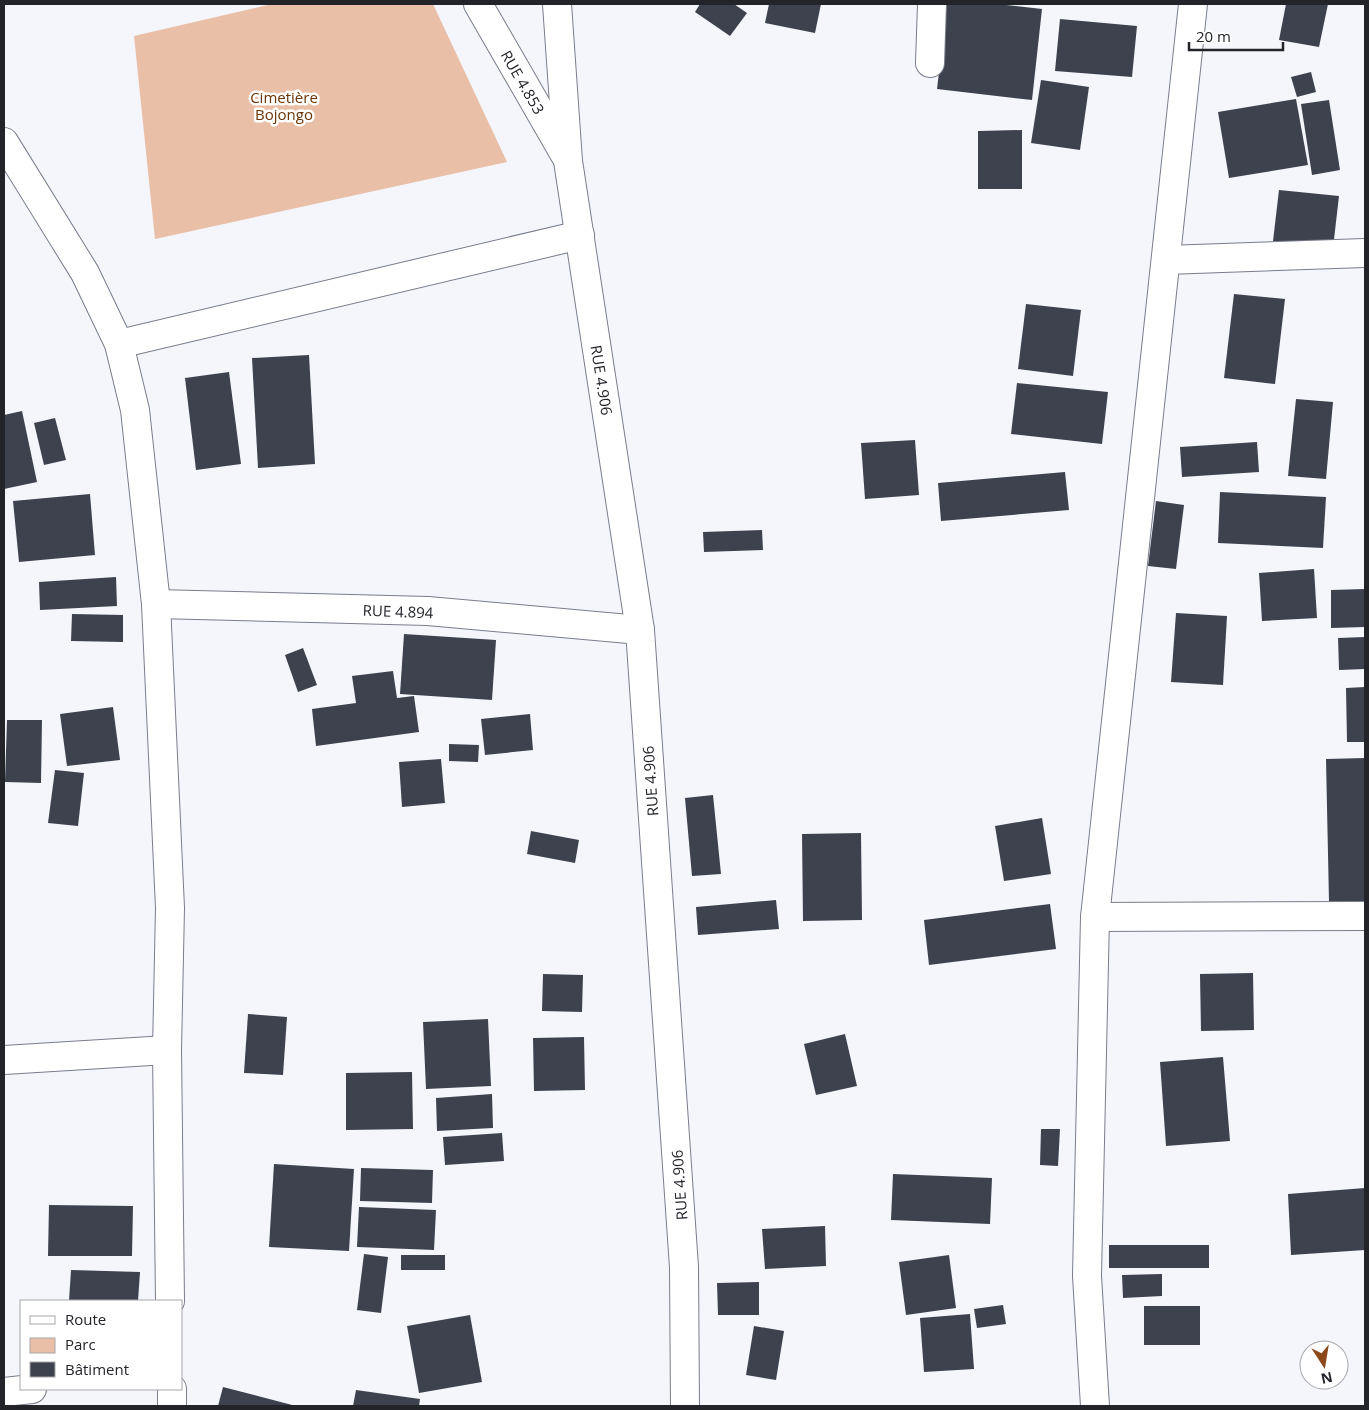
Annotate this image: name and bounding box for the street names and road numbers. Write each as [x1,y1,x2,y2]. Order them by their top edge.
street label: RUE 4.853 [497,46,549,118]
street label: RUE 4.906 [587,344,617,416]
street label: RUE 4.894 [362,600,434,622]
street label: RUE 4.906 [638,745,662,817]
street label: RUE 4.906 [667,1149,691,1221]

